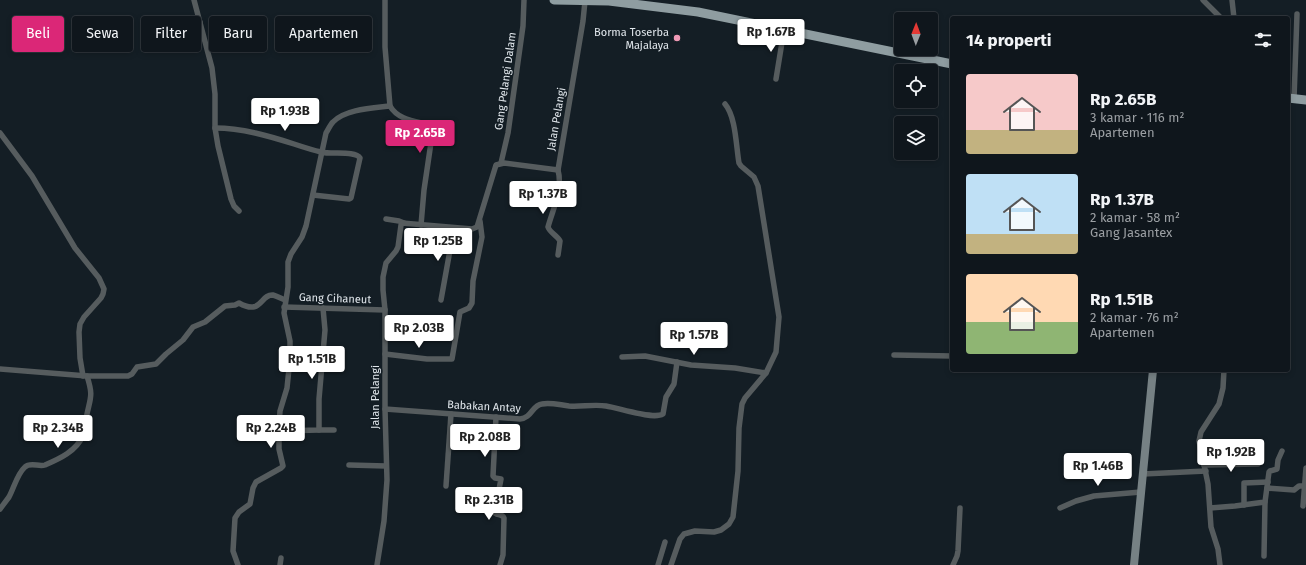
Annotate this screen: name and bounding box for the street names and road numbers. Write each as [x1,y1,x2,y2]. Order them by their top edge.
street label: Gang Pelangi Dalam [492,31,519,131]
street label: Jalan Pelangi [545,86,568,152]
street label: Gang Cihaneut [299,291,371,306]
street label: Jalan Pelangi [369,365,382,429]
street label: Babakan Antay [447,398,522,415]

